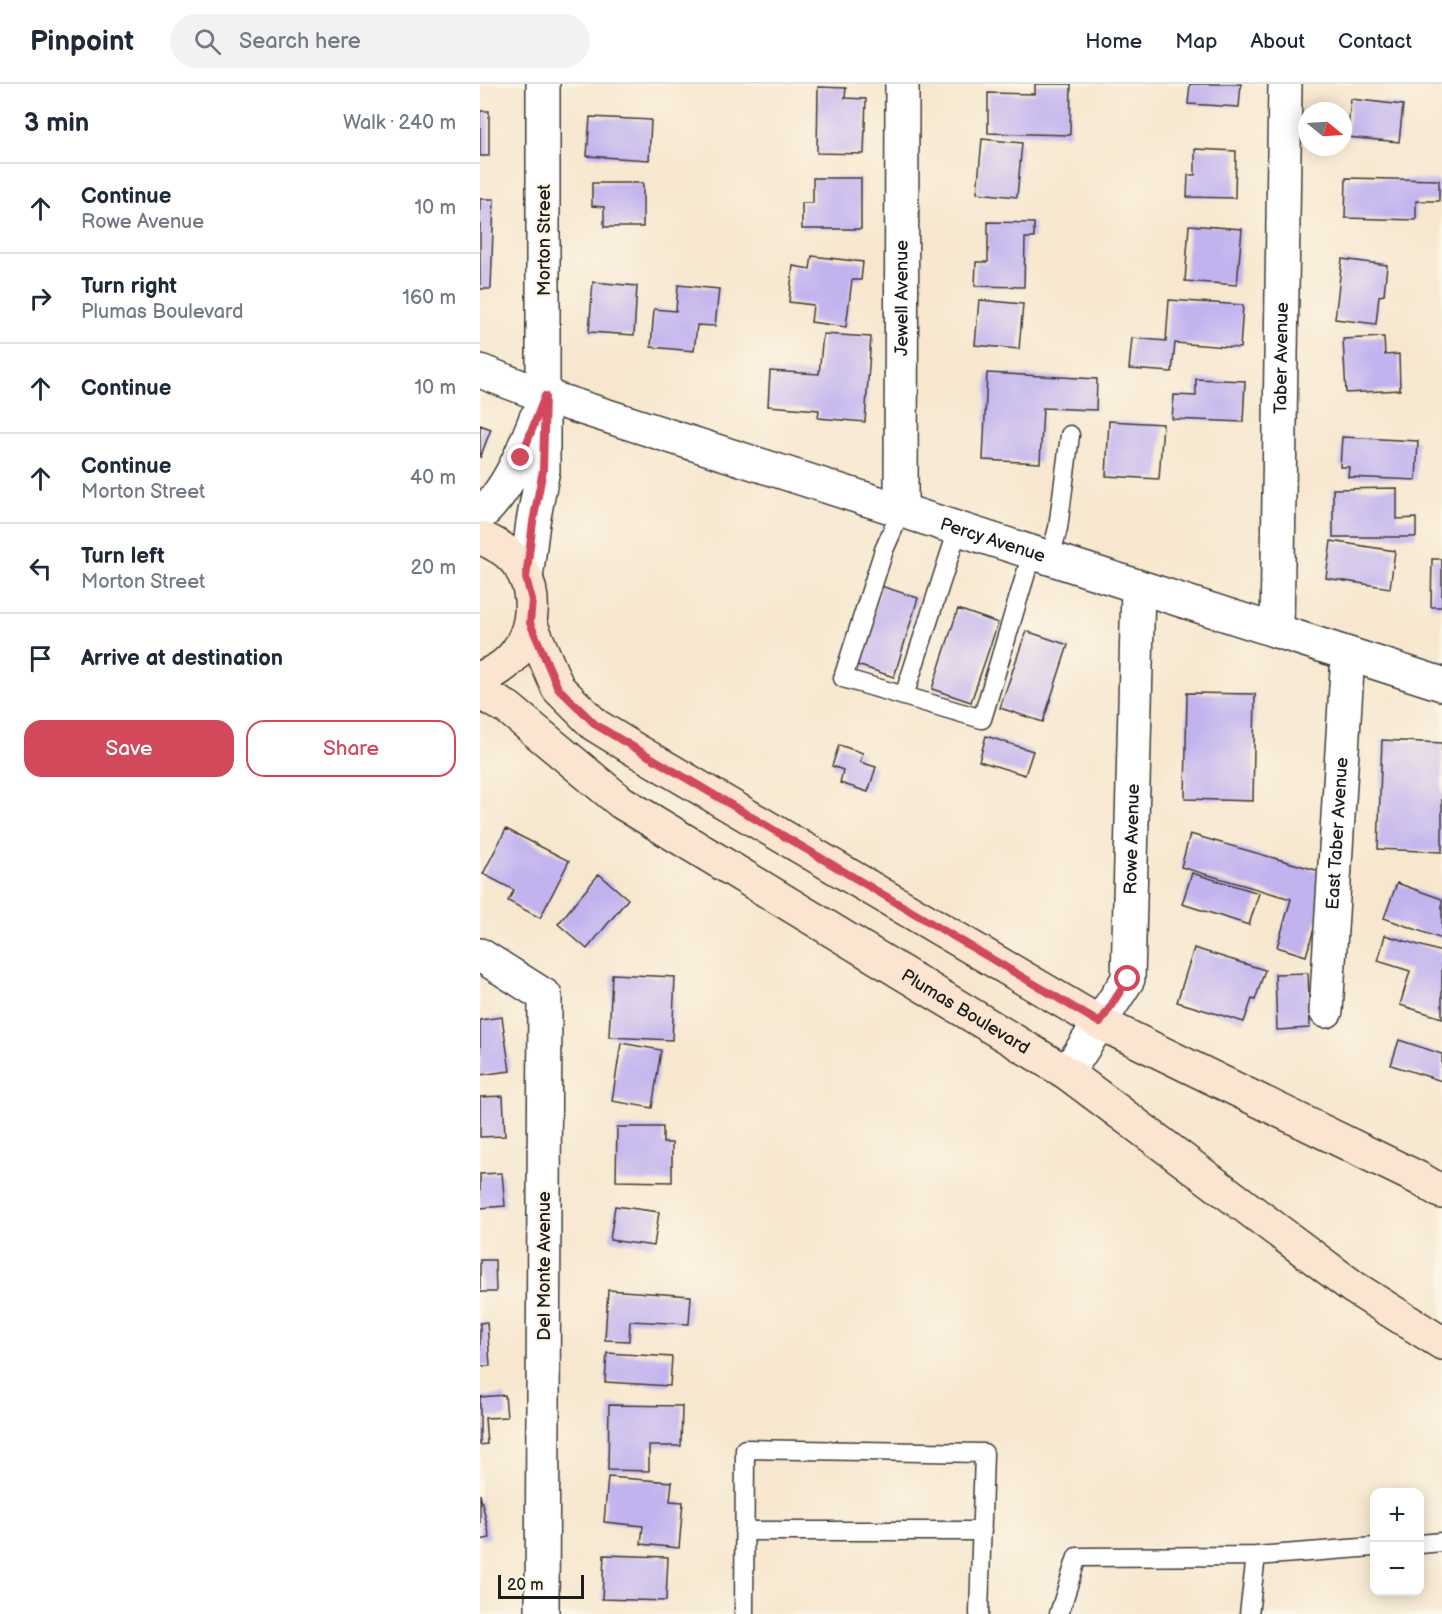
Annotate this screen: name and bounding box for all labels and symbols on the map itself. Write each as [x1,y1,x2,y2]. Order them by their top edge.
north arrow [1298,102,1352,156]
street label: Morton Street [534,184,555,296]
street label: Jewell Avenue [891,240,913,356]
street label: Taber Avenue [1270,302,1293,414]
route end [507,444,533,470]
street label: Percy Avenue [937,514,1048,567]
street label: East Taber Avenue [1322,756,1353,910]
street label: Rowe Avenue [1120,783,1144,895]
street label: Plumas Boulevard [897,965,1033,1059]
route start [1114,965,1140,991]
street label: Del Monte Avenue [534,1191,555,1341]
scale bar [498,1572,584,1600]

